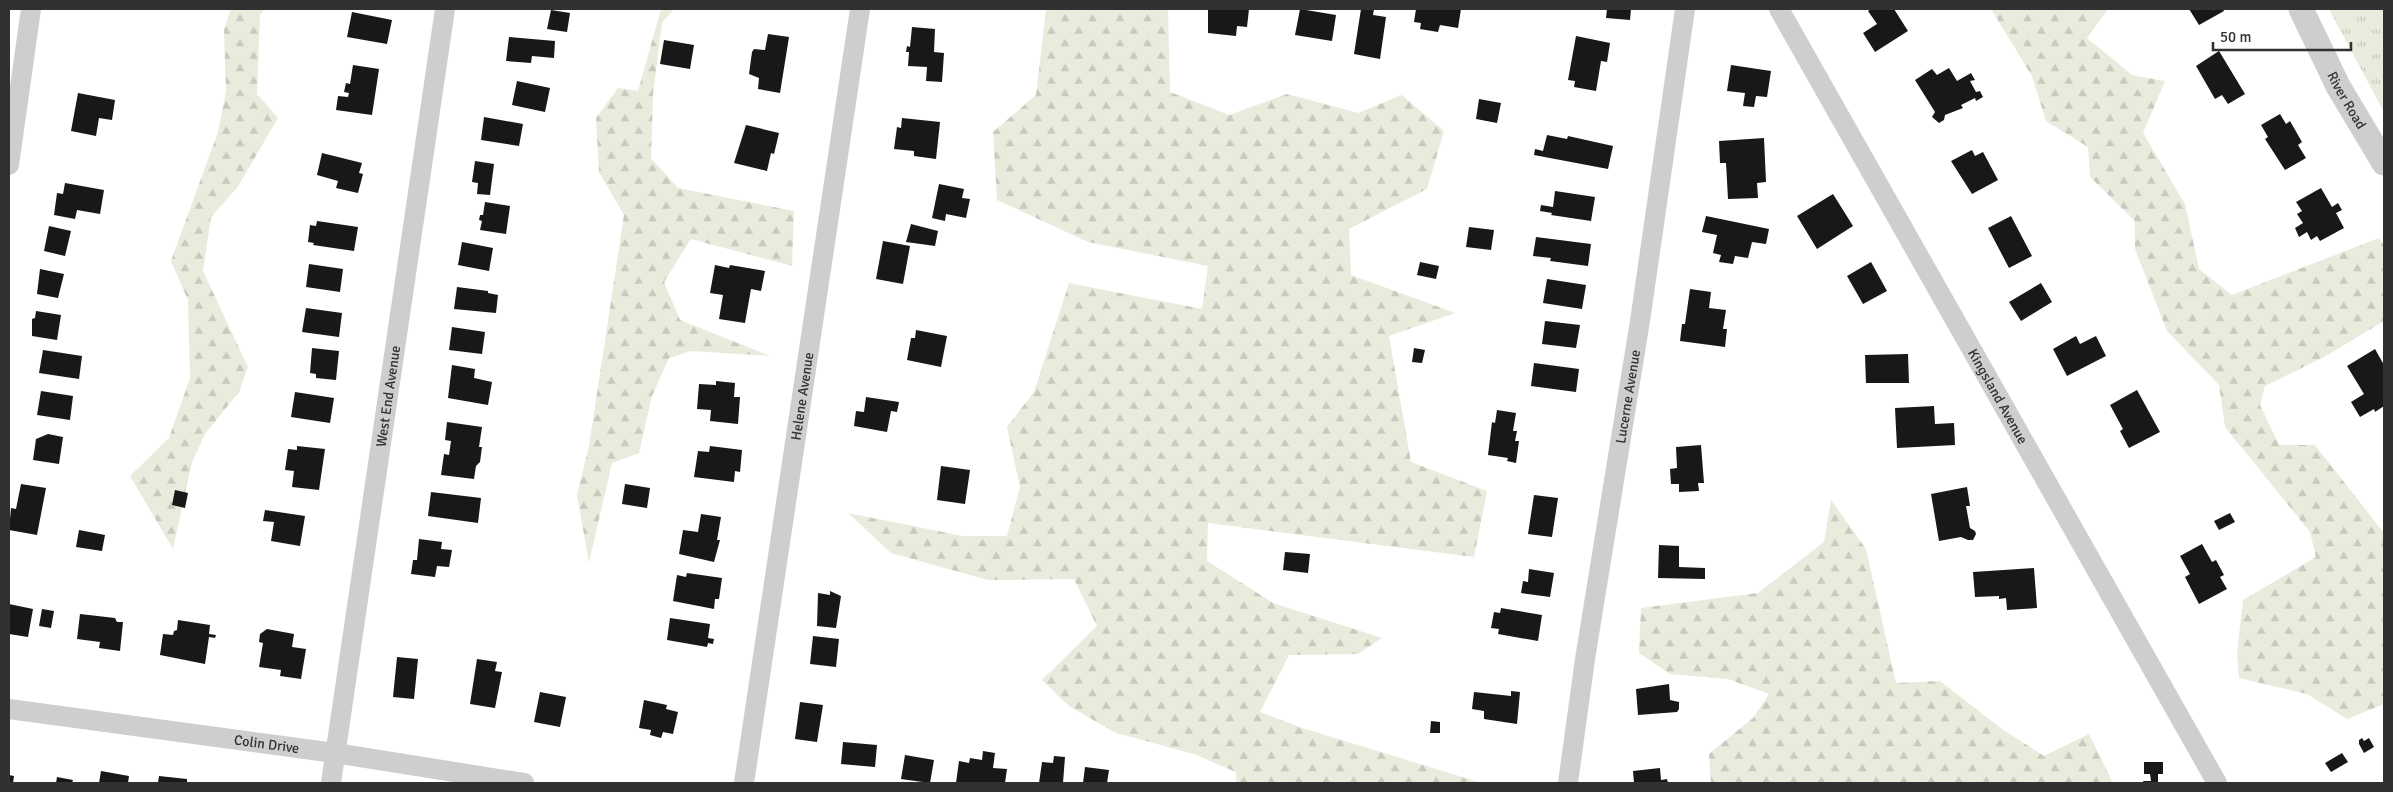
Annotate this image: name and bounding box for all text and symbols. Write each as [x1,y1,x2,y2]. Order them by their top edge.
scale bar [2213,20,2350,52]
text: 50 m [2220,28,2251,46]
street label: River Road [2323,69,2370,132]
street label: West End Avenue [373,344,404,448]
street label: Kingsland Avenue [1964,346,2031,447]
street label: Lucerne Avenue [1612,349,1644,445]
street label: Helene Avenue [787,351,817,442]
street label: Colin Drive [233,731,300,757]

